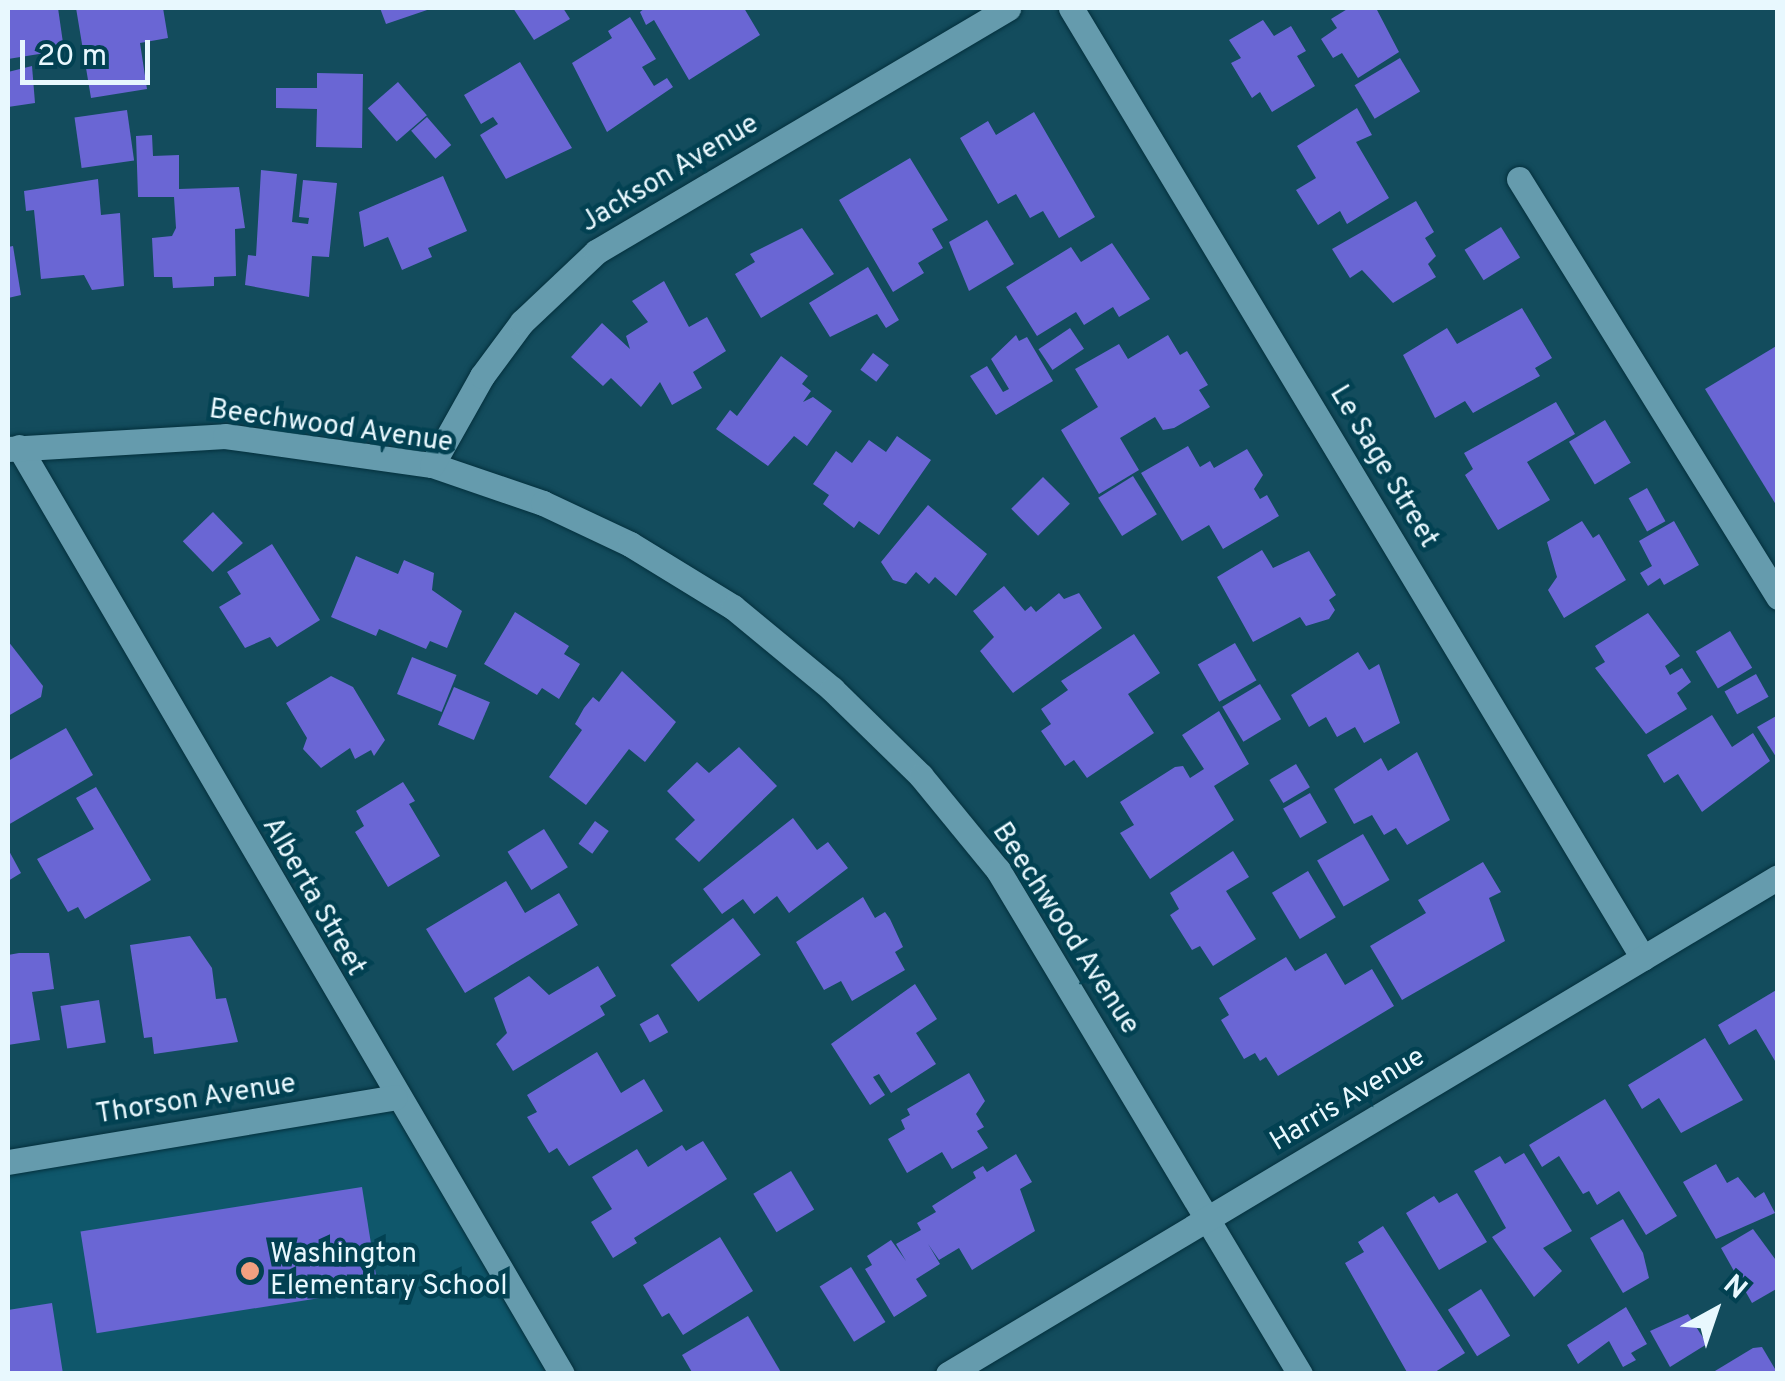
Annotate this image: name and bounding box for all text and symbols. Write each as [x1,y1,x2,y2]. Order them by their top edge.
scale bar [25,20,155,82]
text: 20 m [37,39,107,76]
street label: Jackson Avenue [574,107,766,241]
street label: Le Sage Street [1321,380,1445,554]
street label: Beechwood Avenue [206,393,456,461]
street label: Alberta Street [254,812,372,982]
street label: Beechwood Avenue [984,816,1146,1042]
street label: Harris Avenue [1264,1040,1432,1160]
street label: Thorson Avenue [93,1068,299,1132]
place label: Washington Elementary School [270,1238,508,1304]
marker: Washington Elementary School [239,1260,261,1282]
north arrow [1665,1261,1765,1361]
text: N [1715,1268,1754,1308]

